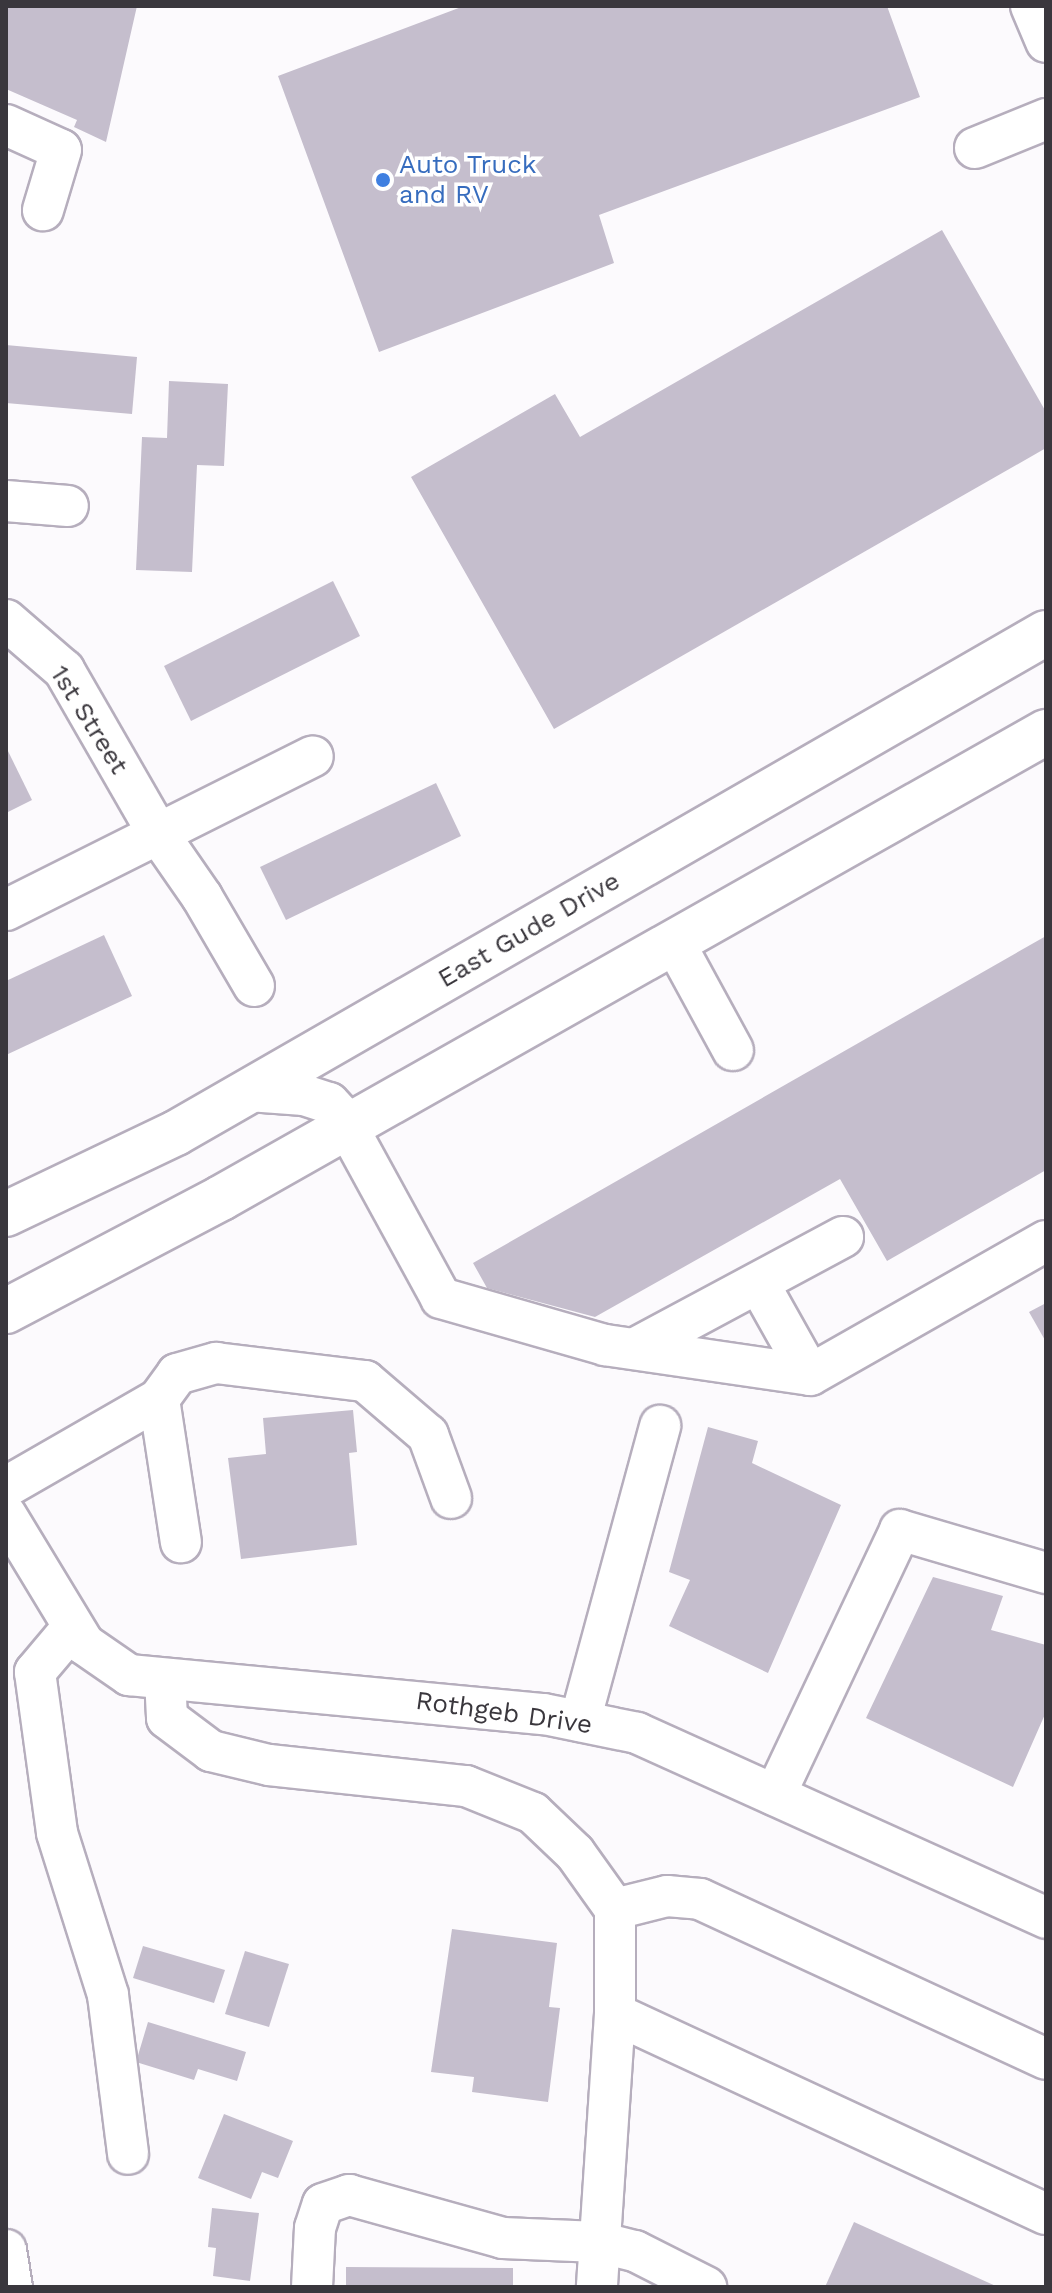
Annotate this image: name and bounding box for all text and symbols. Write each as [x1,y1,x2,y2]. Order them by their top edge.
place label: Auto Truck and RV [399,149,537,210]
marker: Auto Truck and RV [374,171,392,189]
street label: 1st Street [43,660,135,780]
street label: East Gude Drive [433,865,625,995]
street label: Rothgeb Drive [414,1685,594,1741]

